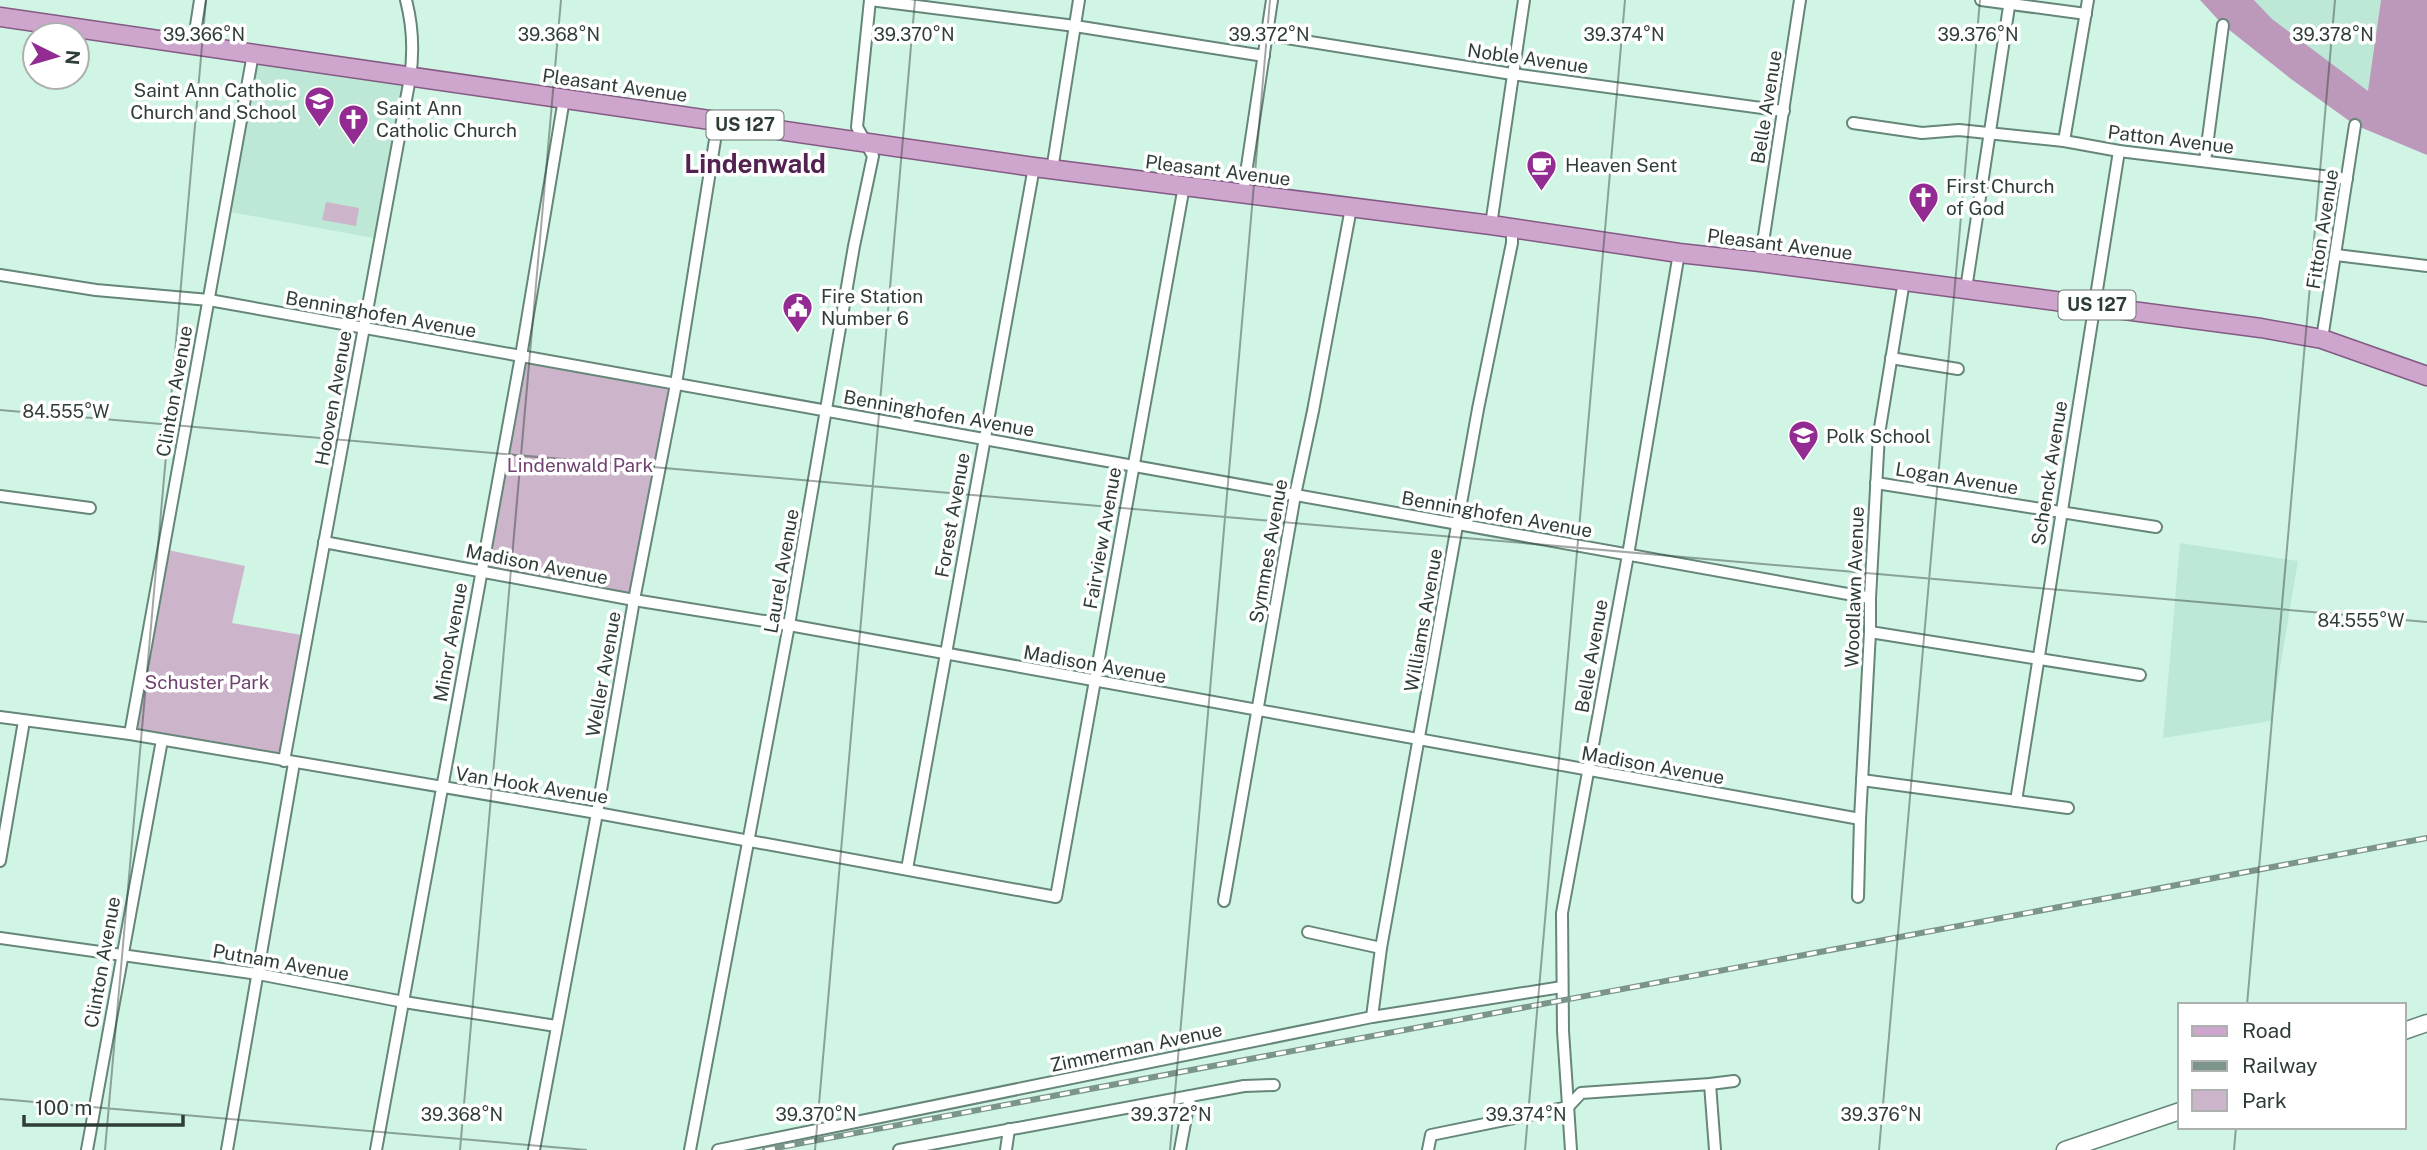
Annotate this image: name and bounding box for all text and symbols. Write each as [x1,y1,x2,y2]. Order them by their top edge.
north arrow [21,21,91,91]
text: 39.366°N [163,24,245,45]
text: 39.368°N [518,24,600,45]
text: 39.370°N [874,24,954,45]
text: 39.372°N [1228,24,1310,45]
text: 39.374°N [1583,24,1665,45]
text: 39.376°N [1937,24,2019,45]
text: 39.378°N [2292,24,2374,45]
street label: Noble Avenue [1466,39,1590,77]
text: N [61,49,85,66]
street label: Belle Avenue [1746,49,1786,165]
street label: Pleasant Avenue [541,64,689,106]
place label: Saint Ann Catholic Church and School [130,79,297,123]
school or university icon: Saint Ann Catholic Church and School [303,84,337,128]
place label: Saint Ann Catholic Church [376,97,517,141]
church icon: Saint Ann Catholic Church [336,102,370,146]
road number: US 127 [706,110,784,140]
street label: Patton Avenue [2107,120,2235,158]
district label: Lindenwald [684,148,826,179]
cafe icon: Heaven Sent [1525,148,1559,192]
street label: Pleasant Avenue [1144,150,1292,190]
place label: Heaven Sent [1565,154,1677,176]
street label: Fitton Avenue [2302,167,2342,291]
place label: First Church of God [1946,175,2055,219]
church icon: First Church of God [1906,180,1940,224]
street label: Pleasant Avenue [1706,224,1854,264]
place label: Fire Station Number 6 [821,285,923,329]
street label: Benninghofen Avenue [284,286,478,342]
public building icon: Fire Station Number 6 [781,290,815,334]
road number: US 127 [2058,290,2136,320]
street label: Clinton Avenue [152,324,196,458]
street label: Hooven Avenue [310,329,356,467]
street label: Benninghofen Avenue [842,385,1036,441]
street label: Schenck Avenue [2027,399,2071,547]
text: 84.555°W [22,401,110,422]
school or university icon: Polk School [1786,419,1820,463]
place label: Polk School [1826,425,1931,447]
street label: Forest Avenue [930,451,974,579]
park label: Lindenwald Park [507,454,654,476]
street label: Logan Avenue [1894,457,2020,499]
street label: Fairview Avenue [1079,465,1125,611]
street label: Symmes Avenue [1244,477,1292,625]
street label: Benninghofen Avenue [1400,486,1594,542]
street label: Woodlawn Avenue [1840,506,1868,668]
street label: Laurel Avenue [759,507,803,635]
street label: Madison Avenue [464,539,610,589]
street label: Williams Avenue [1400,547,1446,693]
street label: Minor Avenue [429,581,471,703]
street label: Belle Avenue [1570,598,1612,714]
street label: Weller Avenue [581,610,625,738]
text: 84.555°W [2317,610,2405,631]
street label: Madison Avenue [1022,641,1168,687]
park label: Schuster Park [145,671,270,693]
street label: Madison Avenue [1580,742,1726,788]
street label: Van Hook Avenue [454,762,610,808]
street label: Clinton Avenue [80,895,124,1029]
street label: Putnam Avenue [211,939,351,985]
legend [2178,1003,2406,1129]
street label: Zimmerman Avenue [1048,1018,1224,1076]
text: Road [2242,1018,2292,1043]
text: Railway [2242,1053,2318,1078]
scale bar [24,1084,184,1128]
text: Park [2242,1088,2287,1113]
text: 100 m [35,1095,92,1120]
text: 39.368°N [421,1104,503,1125]
text: 39.370°N [776,1104,856,1125]
text: 39.372°N [1130,1104,1212,1125]
text: 39.374°N [1485,1104,1567,1125]
text: 39.376°N [1840,1104,1922,1125]

